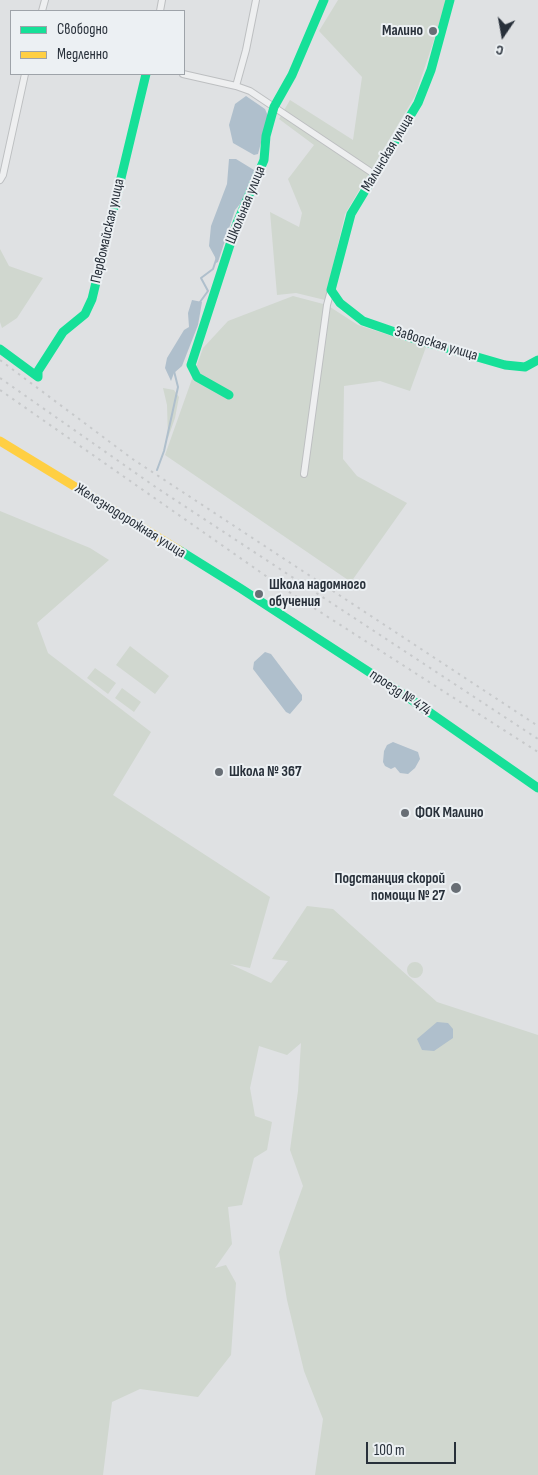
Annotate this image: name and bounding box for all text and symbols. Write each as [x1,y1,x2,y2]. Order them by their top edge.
legend [10,10,185,75]
north arrow [478,10,528,60]
text: Свободно [57,20,108,39]
place label: Малино [382,22,423,40]
marker: Малино [427,25,439,37]
text: С [494,41,505,59]
text: Медленно [57,45,108,64]
street label: Малинская улица [358,111,418,195]
street label: Школьная улица [222,163,270,247]
street label: Первомайская улица [87,177,129,285]
street label: Заводская улица [392,323,480,365]
street label: Железнодорожная улица [71,480,189,562]
place label: Школа надомного обучения [269,576,366,611]
marker: Школа надомного обучения [253,588,265,600]
street label: проезд № 474 [366,666,434,720]
place label: Школа № 367 [229,763,301,781]
marker: Школа № 367 [213,766,225,778]
place label: ФОК Малино [415,804,484,822]
marker: ФОК Малино [399,807,411,819]
place label: Подстанция скорой помощи № 27 [334,870,445,905]
marker: Подстанция скорой помощи № 27 [449,881,463,895]
scale bar [368,1432,458,1464]
text: 100 m [374,1441,405,1460]

